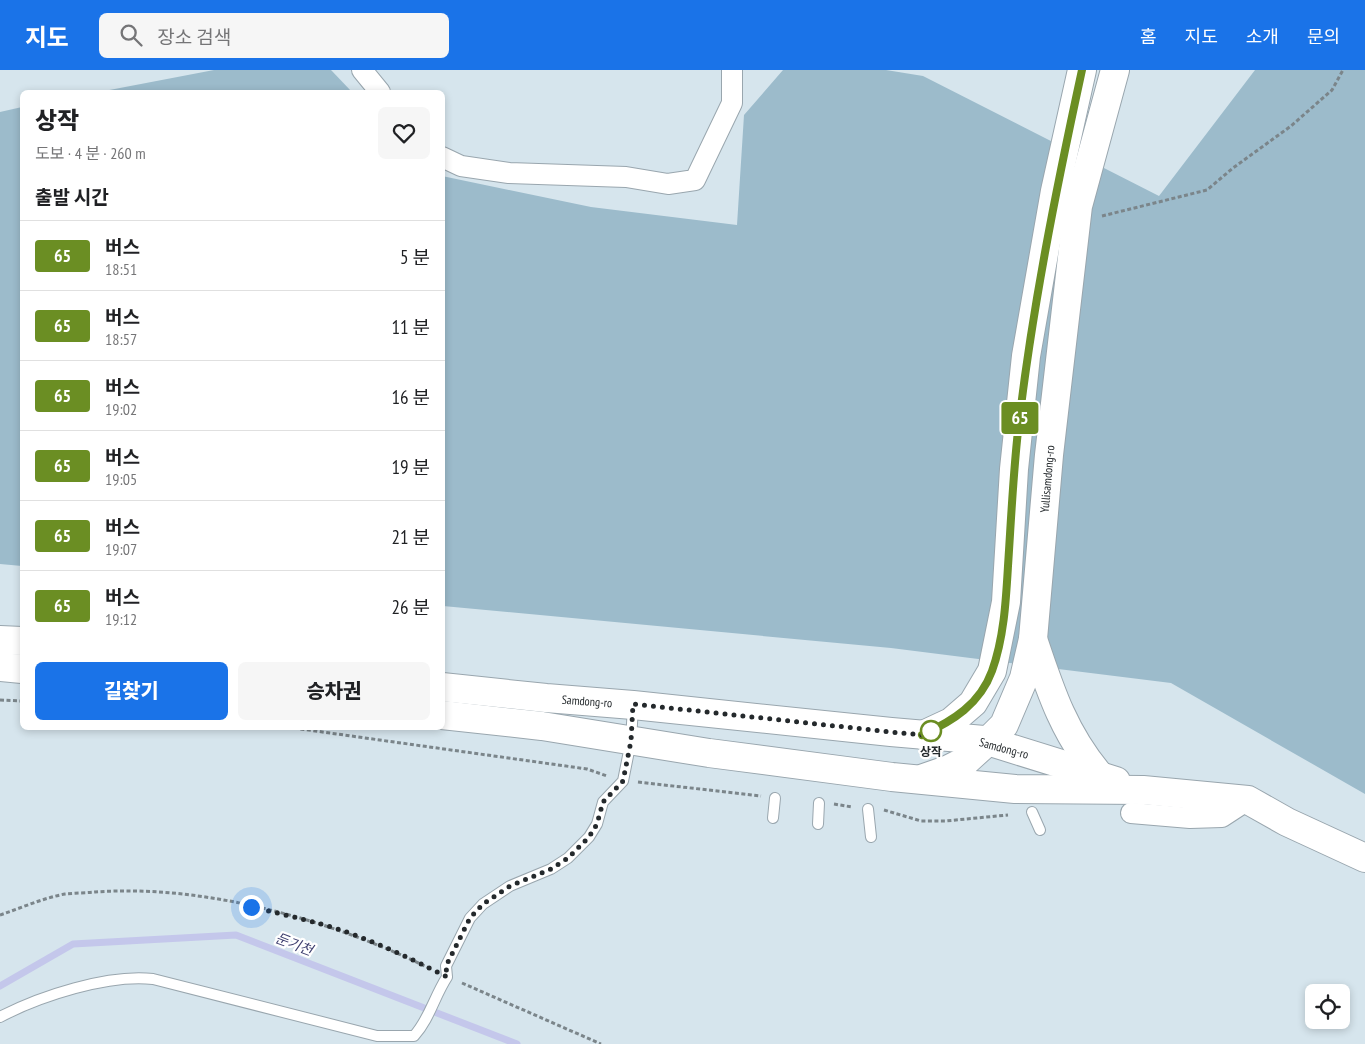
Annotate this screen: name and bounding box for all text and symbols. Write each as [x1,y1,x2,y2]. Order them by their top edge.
search box [99,13,449,58]
icon: search [117,21,145,49]
text: 지도 [25,22,69,53]
text: 장소 검색 [157,25,231,49]
text: 홈 [1140,25,1157,48]
text: 지도 [1185,25,1218,48]
text: 소개 [1246,25,1279,48]
text: 문의 [1307,25,1340,48]
text: 상작 [35,105,79,136]
button: heart [378,107,430,159]
text: 도보 · 4 분 · 260 m [35,143,146,163]
text: 출발 시간 [35,185,109,209]
text: 버스 [105,235,140,259]
text: 65 [54,244,71,267]
text: 5 분 [400,245,430,269]
text: 18:51 [105,259,137,279]
text: 버스 [105,305,140,329]
text: 65 [54,314,71,337]
text: 11 분 [391,315,430,339]
text: 18:57 [105,329,137,349]
text: 버스 [105,375,140,399]
text: 65 [54,384,71,407]
text: 16 분 [391,385,430,409]
text: 19:02 [105,399,137,419]
line badge: 65 [998,402,1042,434]
text: 65 [1011,406,1029,429]
text: 버스 [105,445,140,469]
street label: Yullisamdong-ro [1037,445,1057,513]
text: 65 [54,454,71,477]
text: 19 분 [391,455,430,479]
text: 19:05 [105,469,137,489]
text: 버스 [105,515,140,539]
text: 65 [54,524,71,547]
text: 21 분 [391,525,430,549]
text: 19:07 [105,539,137,559]
text: 버스 [105,585,140,609]
text: 65 [54,594,71,617]
text: 26 분 [391,595,430,619]
text: 19:12 [105,609,137,629]
button: 길찾기 [35,662,228,720]
button: 승차권 [238,662,430,720]
street label: Samdong-ro [561,692,613,710]
marker: 상작 [920,720,942,742]
street label: Samdong-ro [978,734,1030,762]
place label: 상작 [920,744,942,759]
your location [239,895,264,920]
water label: 둔기천 [273,929,316,960]
map controls [1305,984,1350,1029]
button: locate [1305,984,1350,1029]

